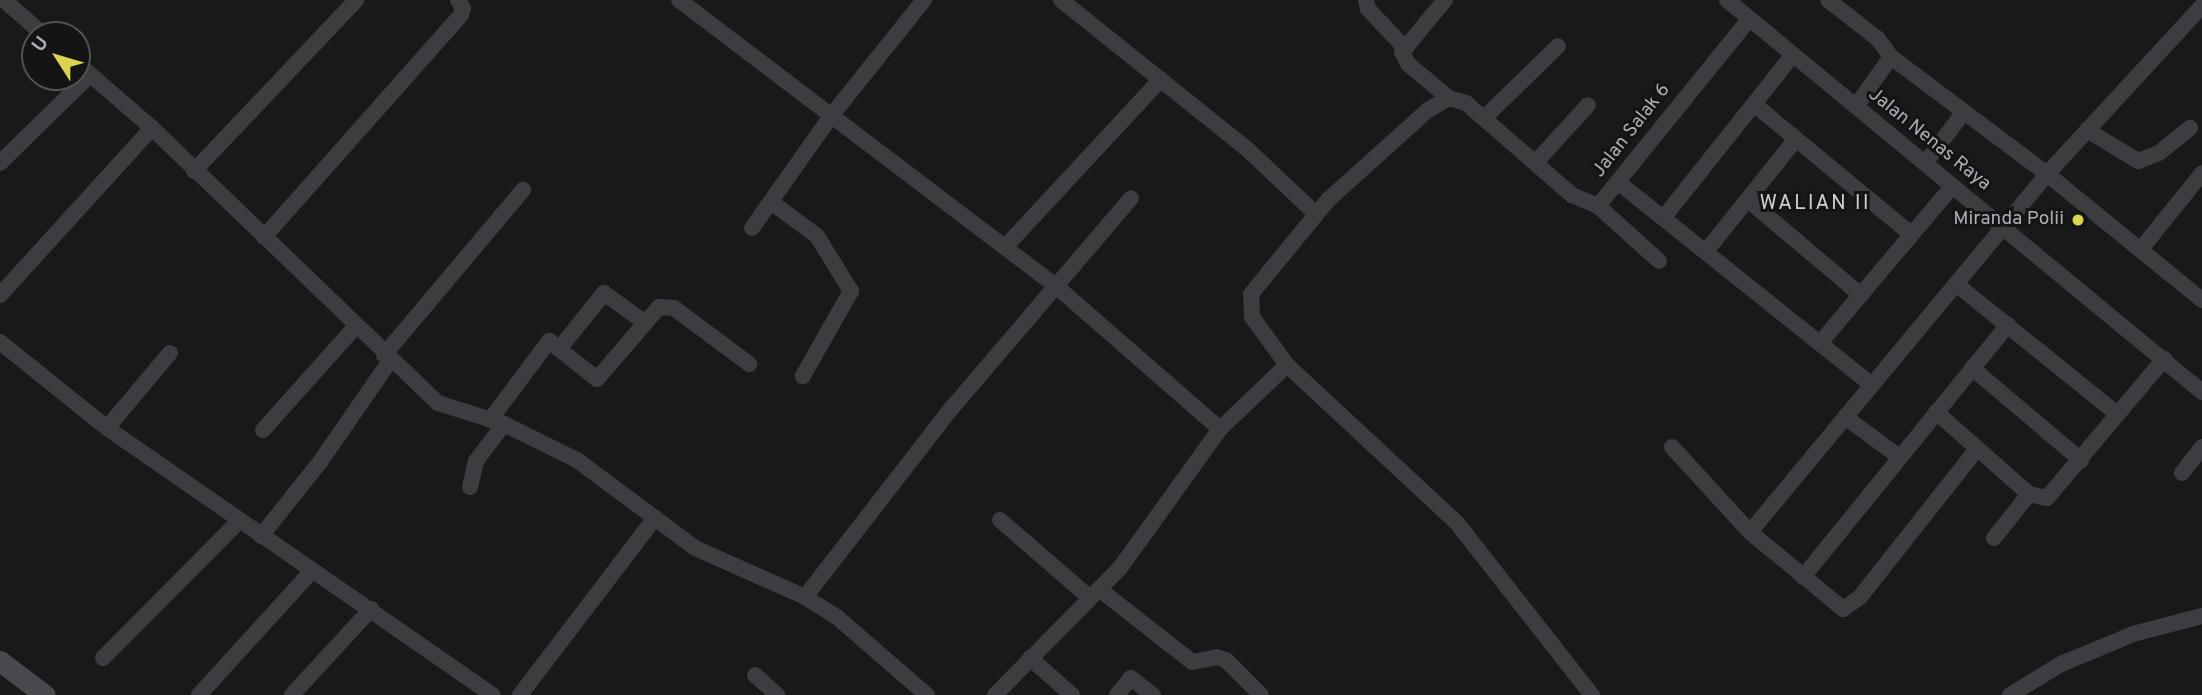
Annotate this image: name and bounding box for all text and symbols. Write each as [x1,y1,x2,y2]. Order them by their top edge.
north arrow [21,21,91,91]
text: U [27,32,54,57]
street label: Jalan Salak 6 [1588,79,1676,183]
street label: Jalan Nenas Raya [1863,84,1995,196]
district label: WALIAN II [1761,191,1869,217]
place label: Miranda Polii [1953,209,2064,231]
marker: Miranda Polii [2070,212,2086,228]

